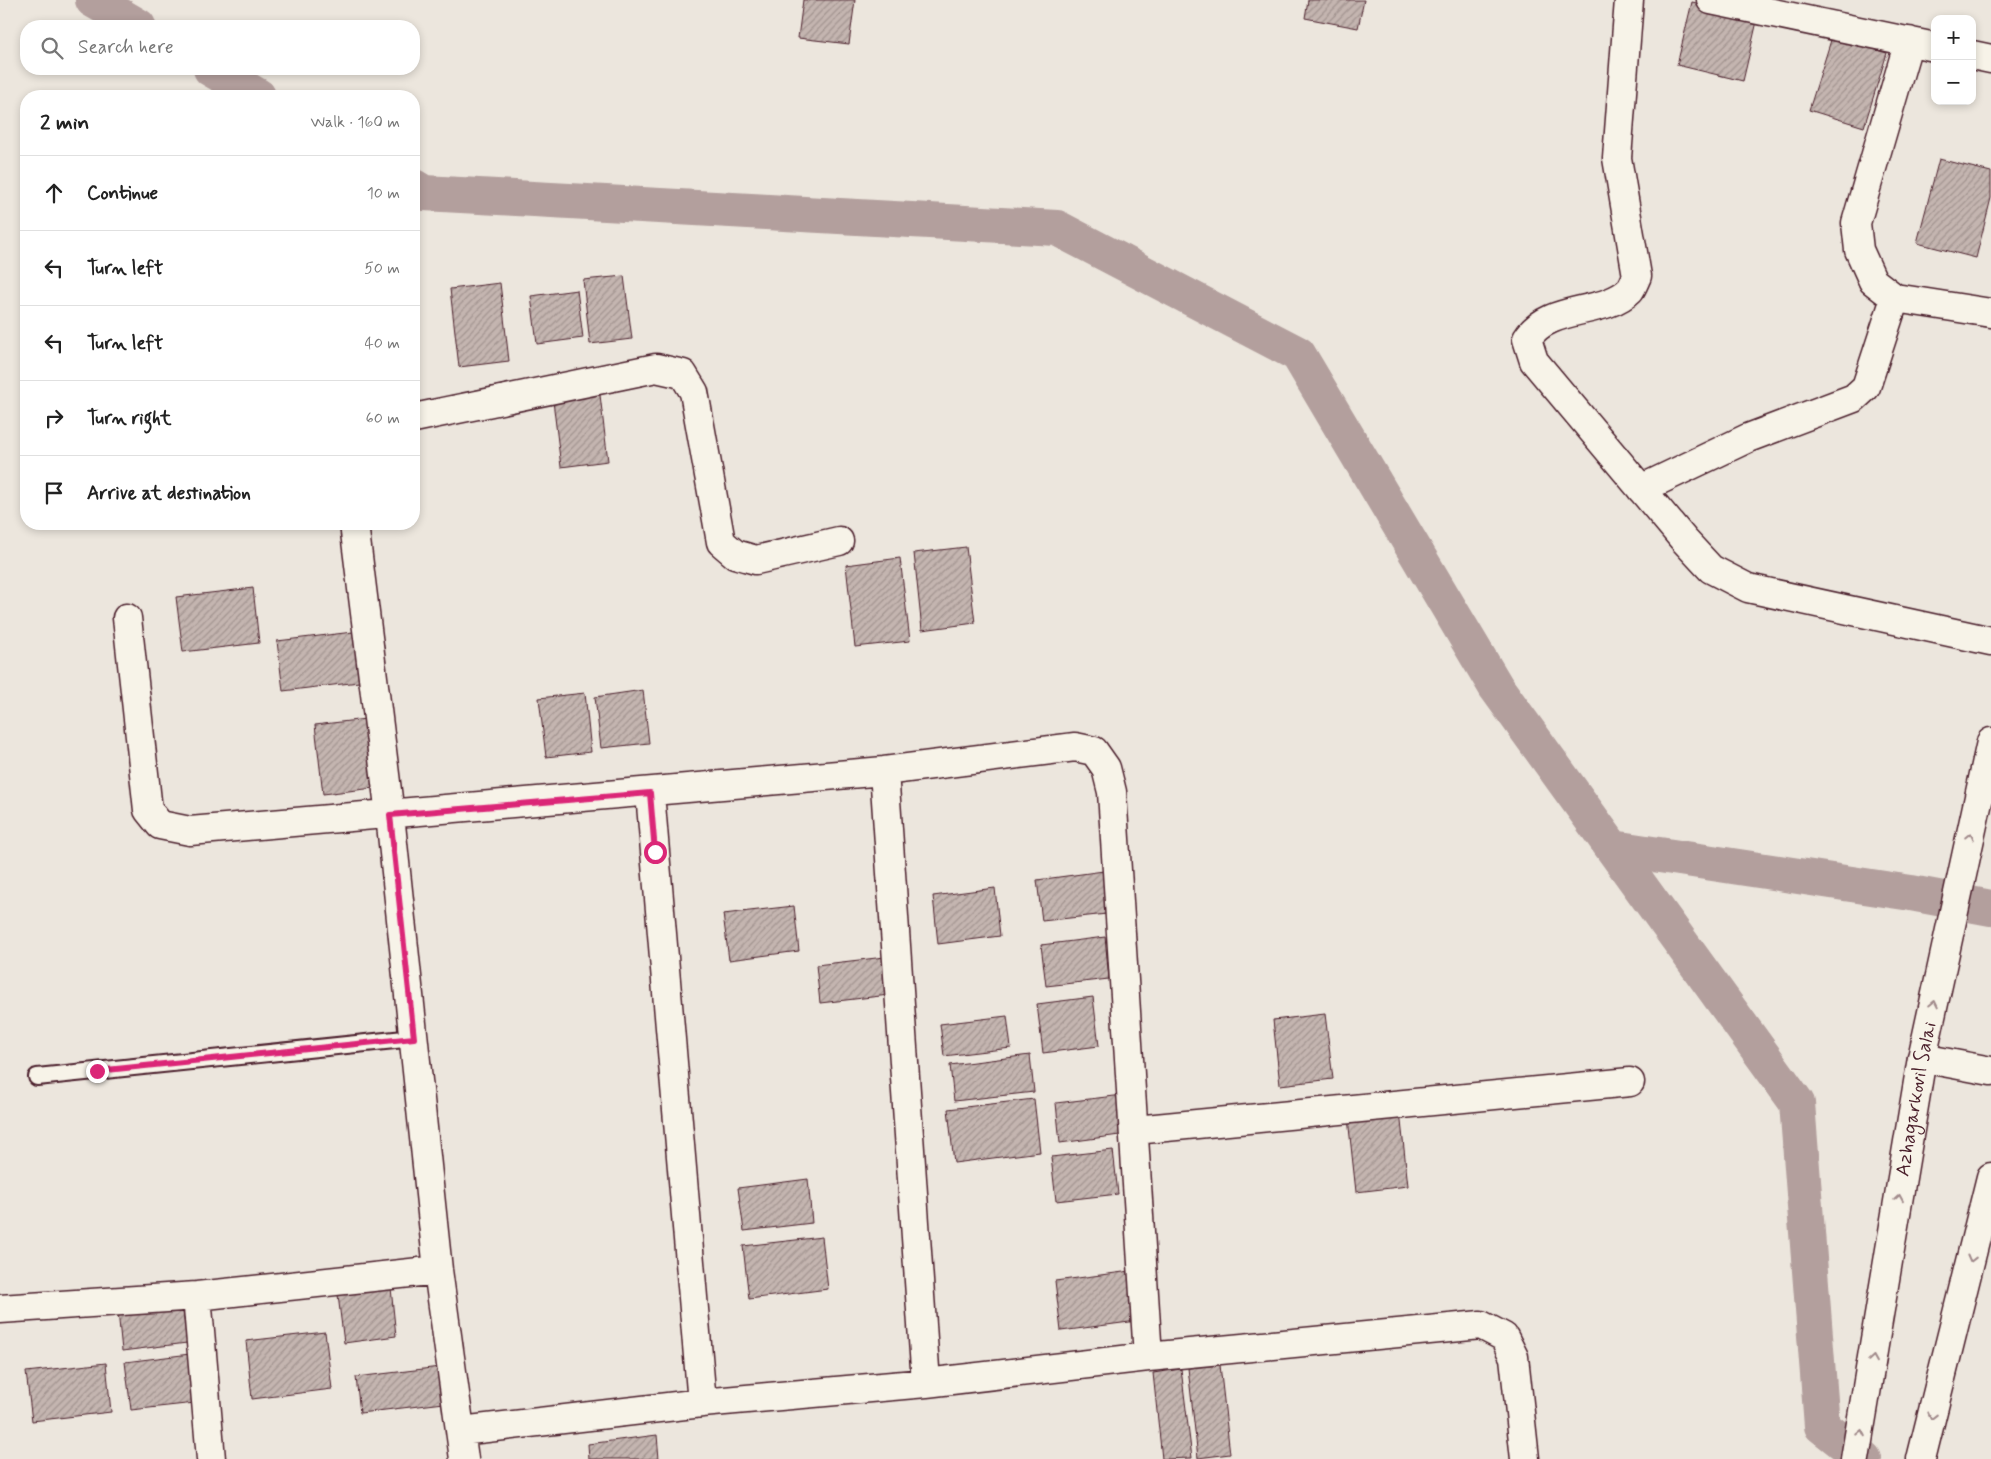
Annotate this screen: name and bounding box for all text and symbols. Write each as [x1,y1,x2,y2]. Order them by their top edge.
map controls [1931,15,1976,105]
button: + [1931,15,1976,60]
search box [20,20,420,75]
icon: search [38,34,66,62]
text: Search here [78,35,174,60]
button: − [1931,60,1976,105]
text: 2 min [40,109,89,137]
text: Walk · 160 m [310,112,400,133]
icon: ahead [40,179,68,207]
text: Continue [87,181,158,206]
text: 10 m [367,183,400,204]
icon: left [40,254,68,282]
text: Turn left [87,256,163,281]
text: 50 m [364,258,400,279]
icon: left [40,329,68,357]
text: Turn left [87,331,163,356]
text: 40 m [364,333,400,354]
icon: right [40,404,68,432]
text: Turn right [87,406,171,431]
text: 60 m [366,408,400,429]
icon: arrive [40,479,68,507]
text: Arrive at destination [87,481,251,506]
one-way arrow [1964,831,1975,840]
route start [644,841,667,864]
one-way arrow [1928,1000,1939,1008]
street label: Azhagarkovil Salai [1889,1019,1943,1178]
route end [86,1060,109,1083]
one-way arrow [1894,1194,1904,1203]
one-way arrow [1966,1254,1977,1263]
one-way arrow [1868,1354,1878,1363]
one-way arrow [1927,1412,1938,1421]
one-way arrow [1855,1429,1865,1437]

